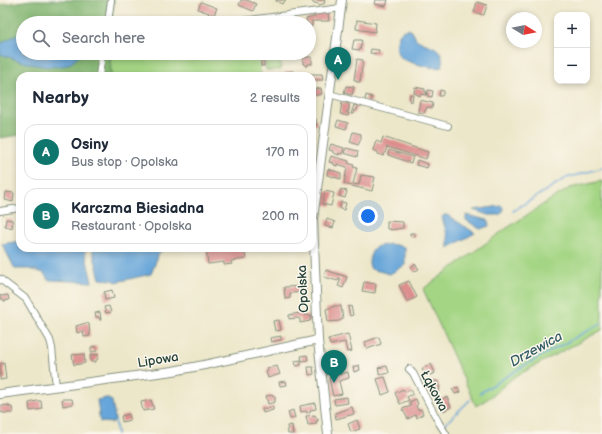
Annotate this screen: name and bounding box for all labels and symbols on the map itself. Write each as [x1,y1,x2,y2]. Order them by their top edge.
north arrow [506,12,542,48]
pin: A [325,47,351,80]
your location [358,206,378,226]
street label: Opolska [294,265,312,313]
water label: Drzewica [507,328,565,370]
street label: Lipowa [136,349,180,371]
pin: B [321,350,347,383]
street label: Łąkowa [417,368,451,414]

